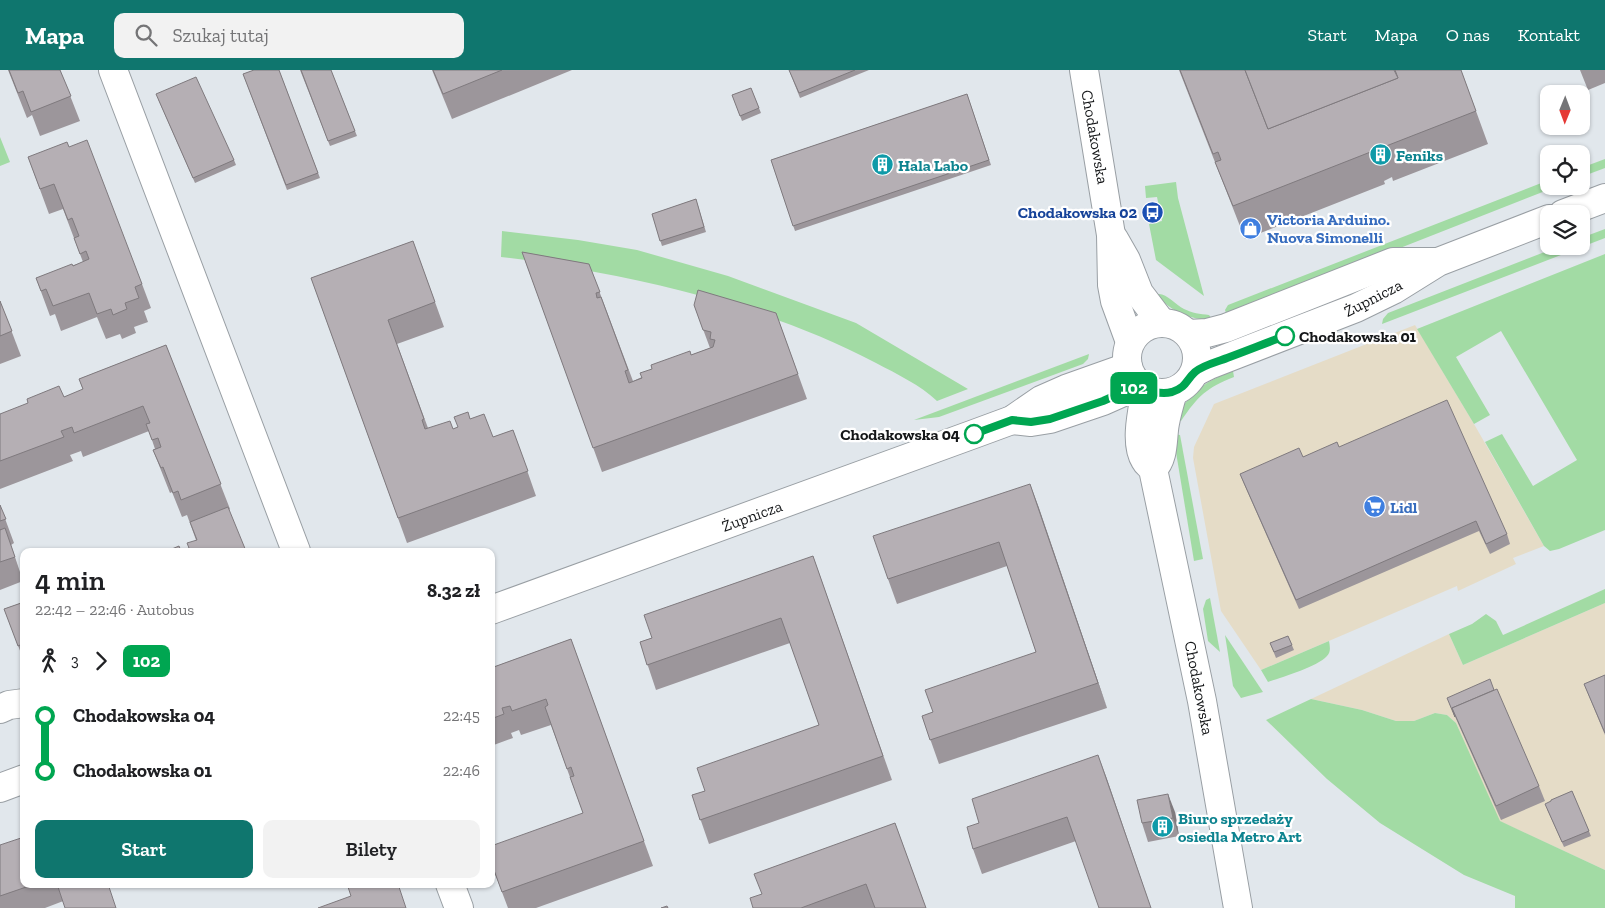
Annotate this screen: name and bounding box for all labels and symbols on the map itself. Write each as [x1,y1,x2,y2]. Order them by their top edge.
north arrow [1540,85,1590,135]
street label: Chodakowska [1077,88,1113,186]
building icon: Feniks [1368,143,1392,167]
place label: Feniks [1396,146,1443,165]
building icon: Hala Labo [870,153,894,177]
place label: Hala Labo [898,156,969,175]
bus stop icon: Chodakowska 02 [1141,200,1165,224]
place label: Chodakowska 02 [1018,203,1137,222]
place label: Victoria Arduino. Nuova Simonelli [1267,210,1390,247]
shop icon: Victoria Arduino. Nuova Simonelli [1239,216,1263,240]
street label: Żupnicza [1341,275,1406,321]
marker: Chodakowska 01 [1275,326,1295,346]
place label: Chodakowska 01 [1299,327,1417,346]
line badge: 102 [1105,372,1163,404]
marker: Chodakowska 04 [964,424,984,444]
place label: Chodakowska 04 [840,425,960,444]
supermarket icon: Lidl [1362,495,1386,519]
street label: Żupnicza [719,496,785,536]
place label: Lidl [1390,498,1418,517]
street label: Chodakowska [1181,639,1217,737]
place label: Biuro sprzedaży osiedla Metro Art [1178,809,1302,846]
building icon: Biuro sprzedaży osiedla Metro Art [1150,815,1174,839]

